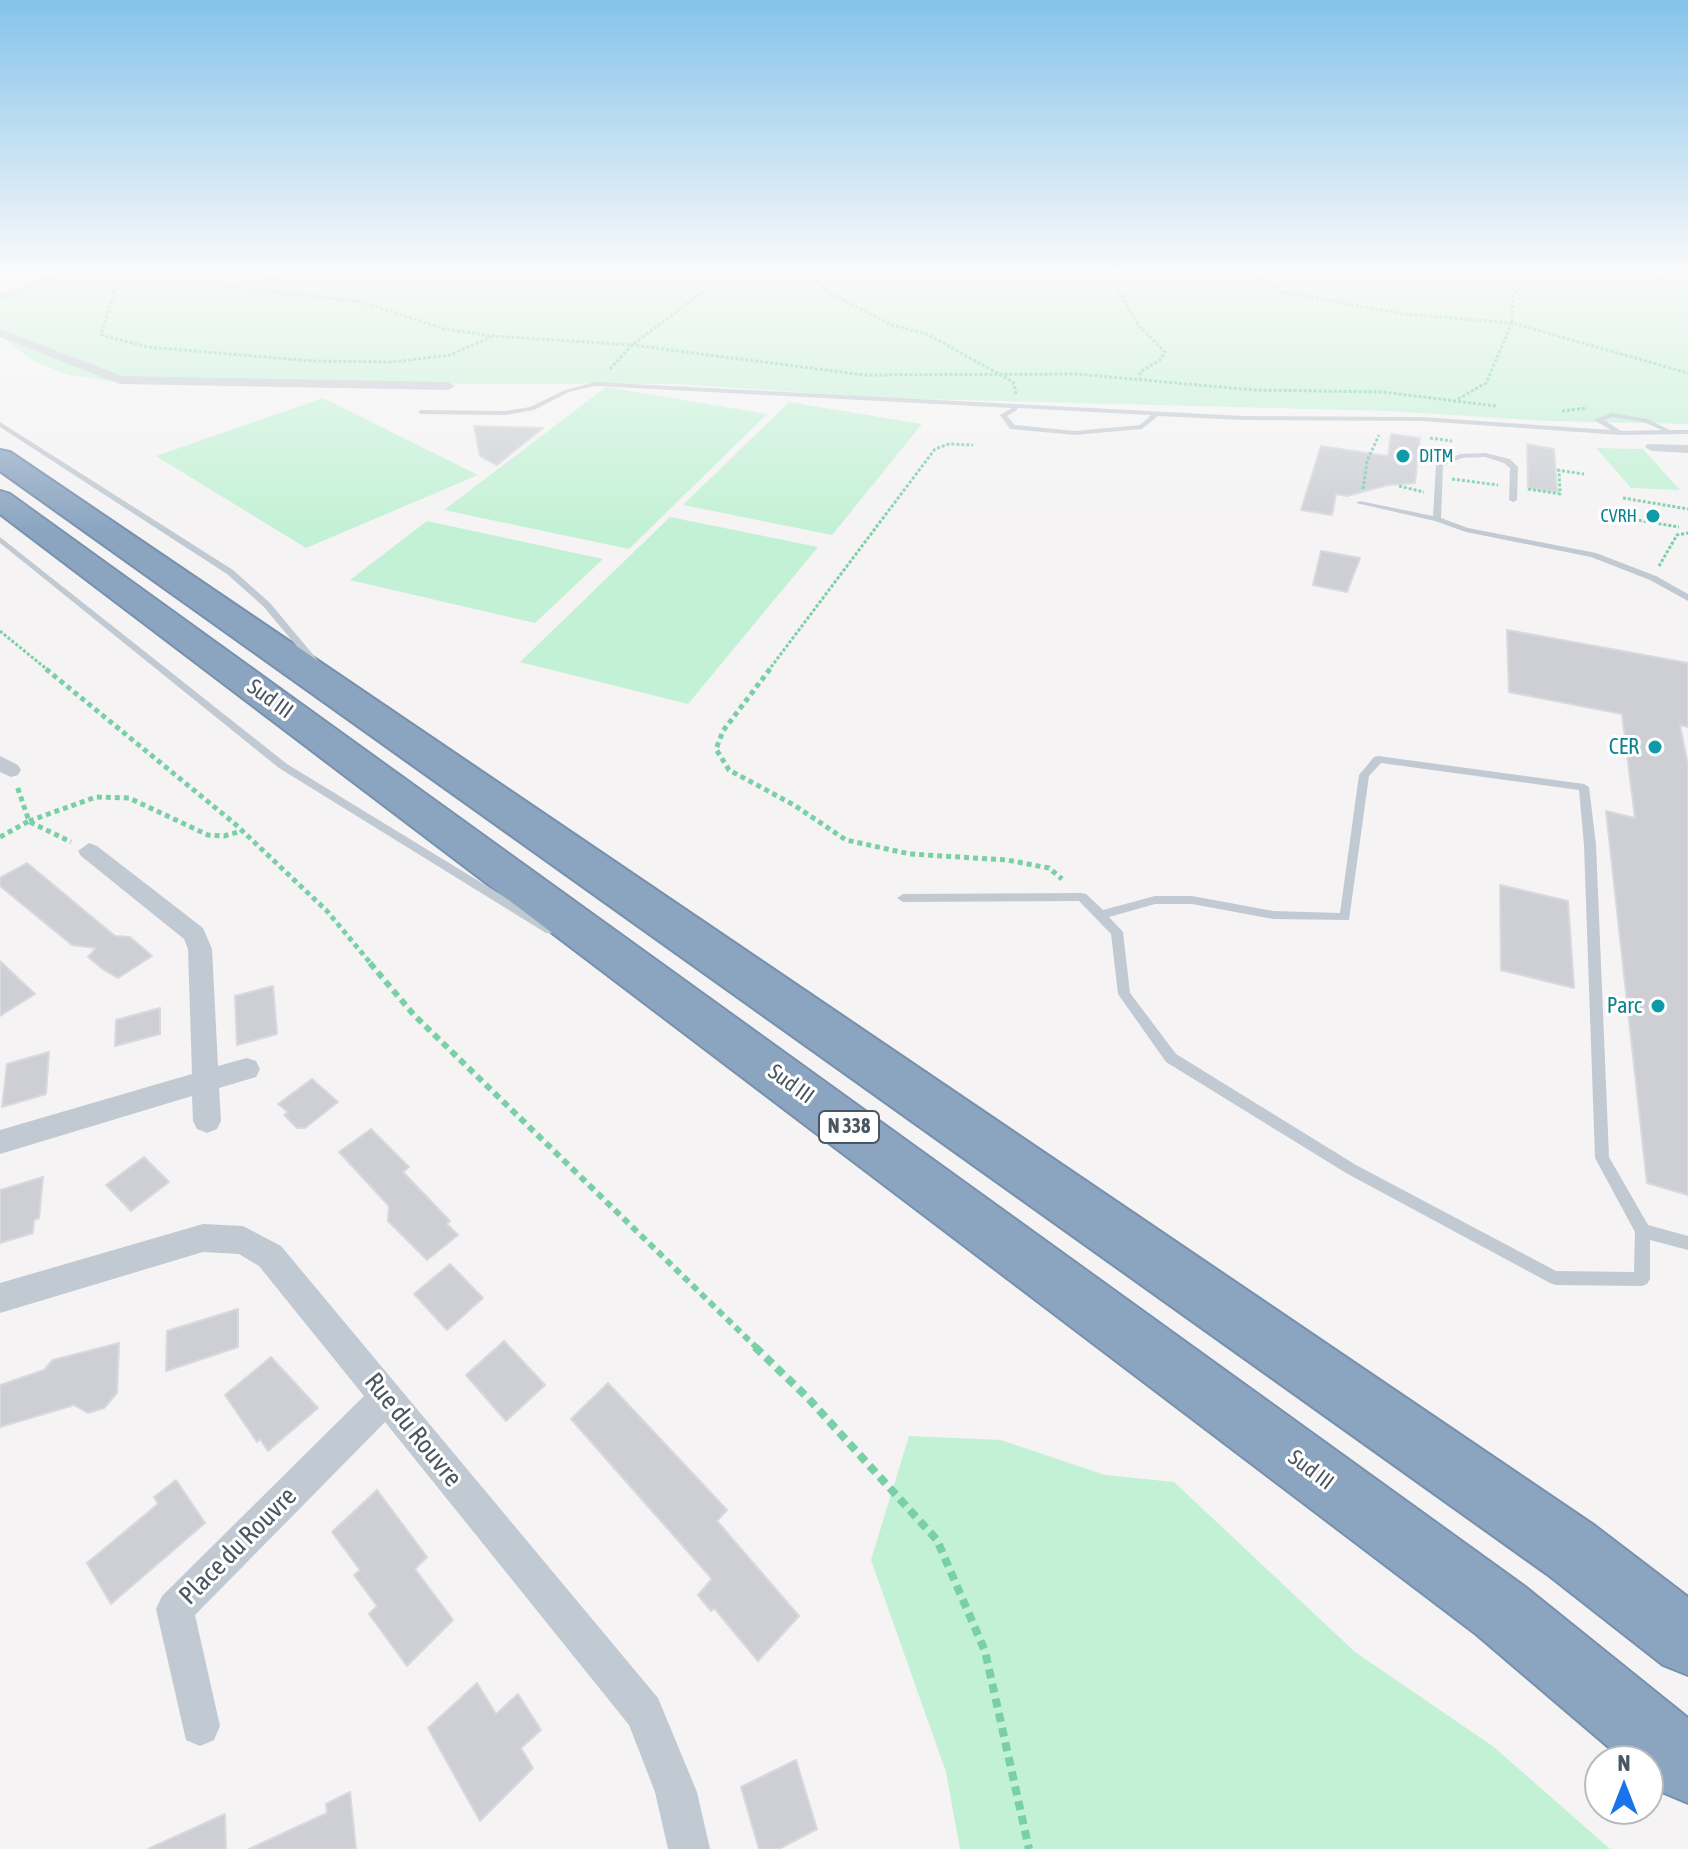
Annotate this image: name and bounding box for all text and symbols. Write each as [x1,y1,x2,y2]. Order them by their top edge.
place label: DITM [1419,445,1454,467]
marker: DITM [1394,447,1412,465]
place label: CVRH [1601,505,1637,527]
marker: CVRH [1644,507,1662,525]
street label: Sud III [242,674,298,724]
place label: CER [1609,734,1639,760]
marker: CER [1646,738,1664,756]
place label: Parc [1607,993,1642,1019]
marker: Parc [1649,997,1667,1015]
street label: Sud III [763,1059,819,1109]
road number: N 338 [819,1111,879,1143]
street label: Rue du Rouvre [358,1367,468,1493]
street label: Sud III [1283,1444,1339,1496]
street label: Place du Rouvre [173,1481,303,1611]
north arrow [1584,1745,1664,1825]
text: N [1618,1750,1630,1776]

